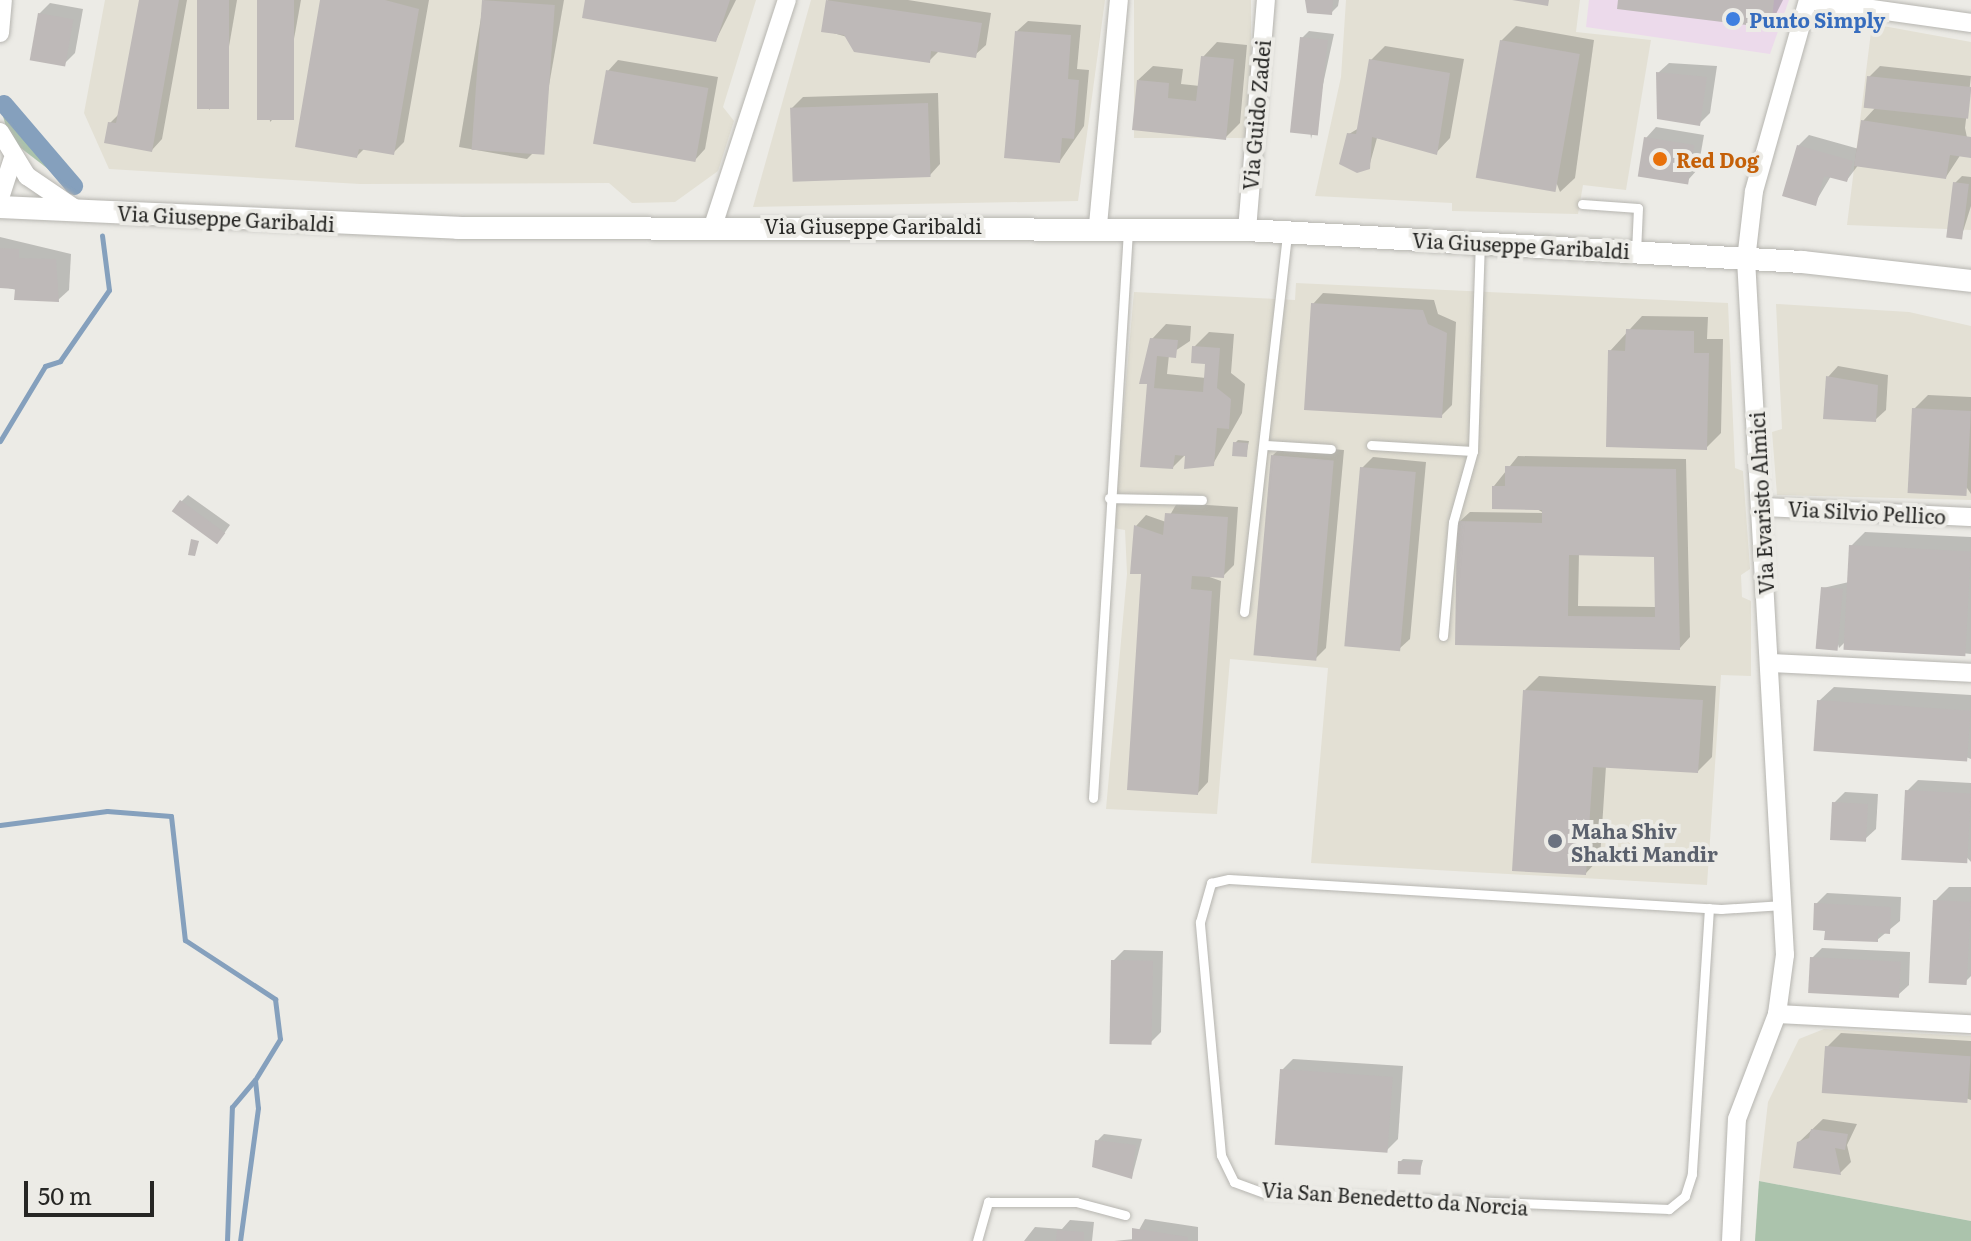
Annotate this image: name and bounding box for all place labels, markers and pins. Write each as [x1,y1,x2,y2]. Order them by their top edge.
place label: Punto Simply [1749,7,1885,31]
marker: Punto Simply [1724,10,1742,28]
place label: Red Dog [1676,147,1759,171]
marker: Red Dog [1651,150,1669,168]
place label: Maha Shiv Shakti Mandir [1571,818,1718,865]
marker: Maha Shiv Shakti Mandir [1546,832,1564,850]

